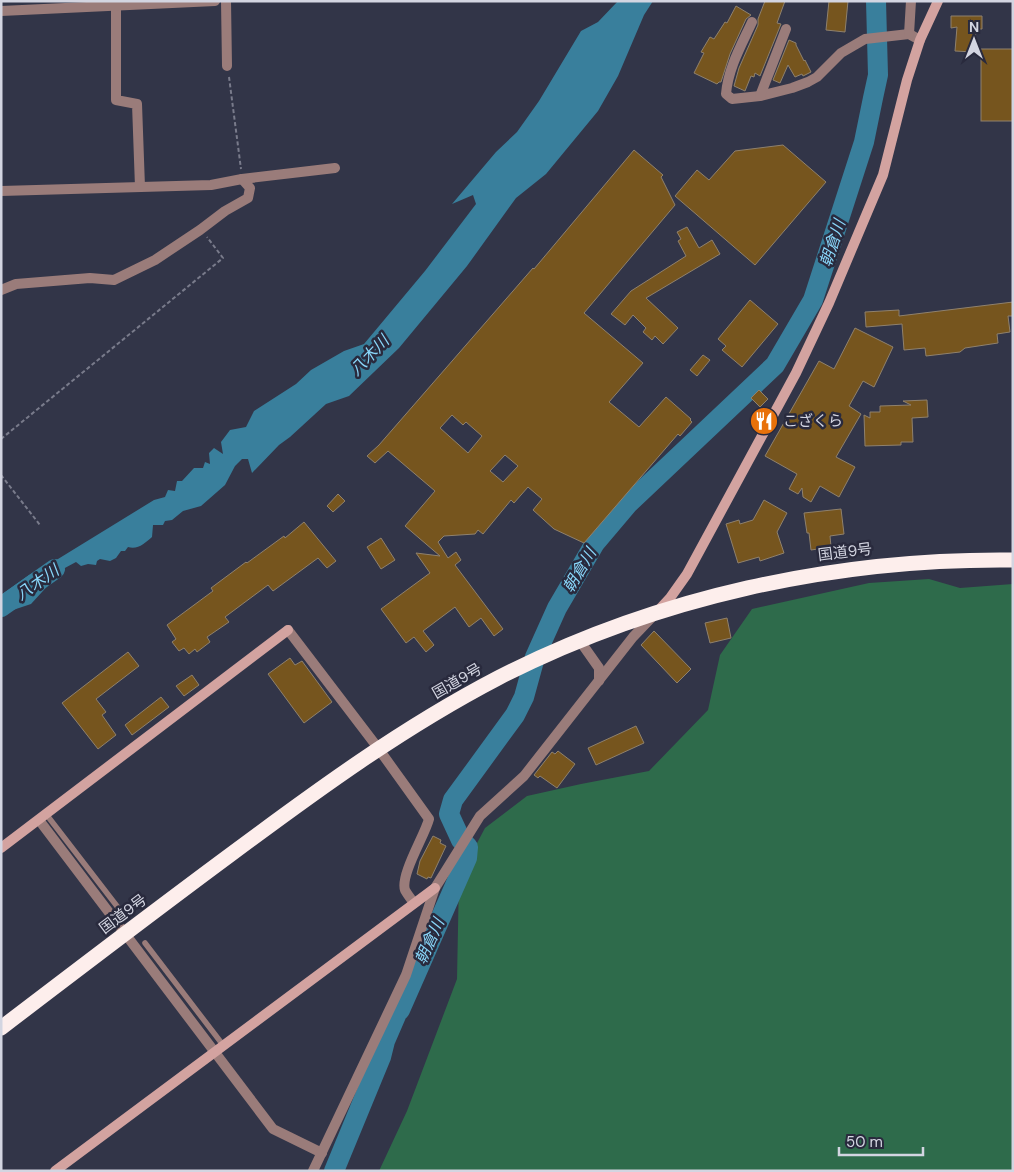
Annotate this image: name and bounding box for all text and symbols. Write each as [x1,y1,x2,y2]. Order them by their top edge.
north arrow [949,15,999,65]
text: N [969,18,979,36]
water label: 朝倉川 [815,215,850,269]
water label: 八木川 [345,329,395,380]
restaurant icon: こざくら [749,406,779,436]
place label: こざくら [783,411,843,431]
street label: 国道9号 [817,539,873,565]
water label: 朝倉川 [558,543,602,596]
water label: 八木川 [12,559,65,605]
street label: 国道9号 [428,659,486,703]
street label: 国道9号 [95,890,151,938]
water label: 朝倉川 [410,913,450,967]
scale bar [839,1124,923,1156]
text: 50 m [846,1132,883,1152]

